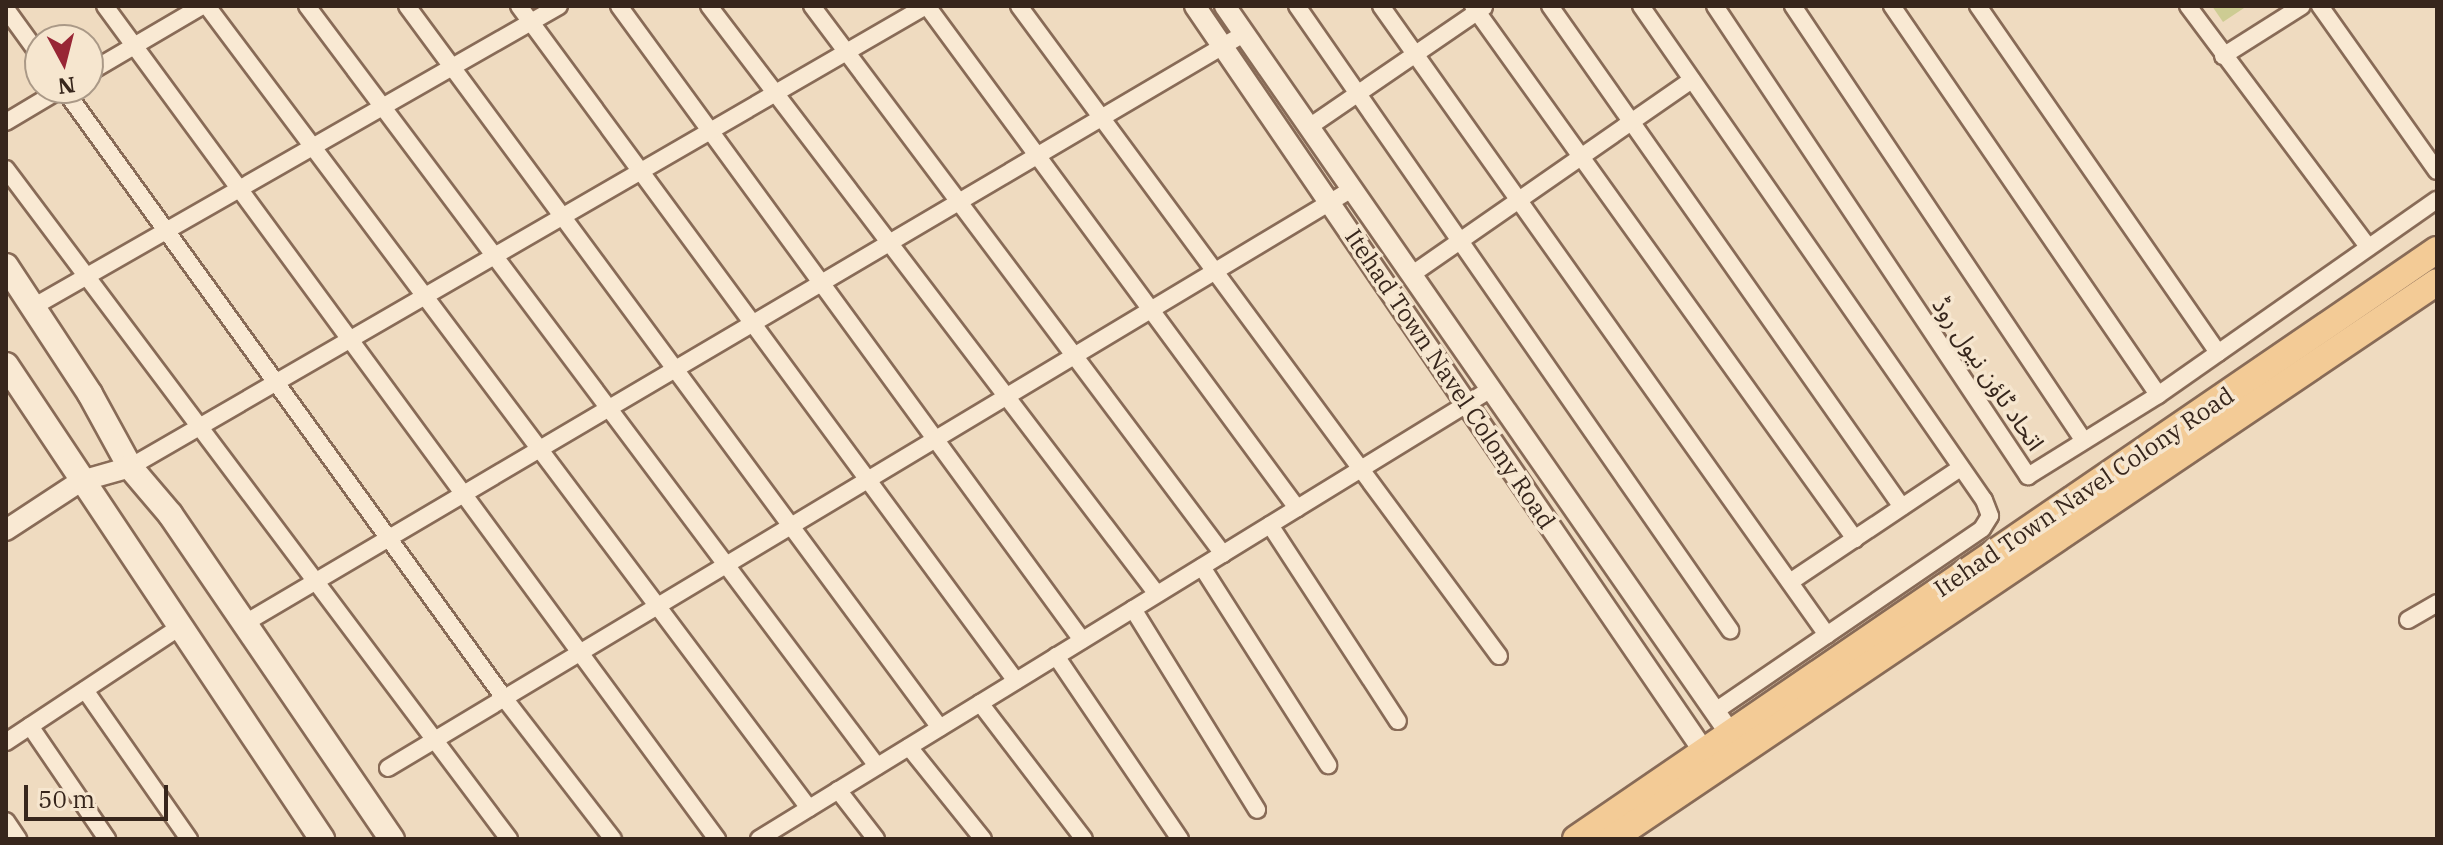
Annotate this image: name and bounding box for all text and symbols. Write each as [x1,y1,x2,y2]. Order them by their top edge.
north arrow [24,24,104,104]
text: N [56,71,77,102]
street label: Itehad Town Navel Colony Road [1339,224,1561,534]
street label: اتحاد ٹاؤن نیول روڈ [1926,292,2050,456]
street label: Itehad Town Navel Colony Road [1929,381,2239,603]
scale bar [28,769,172,819]
text: 50 m [38,783,95,815]

